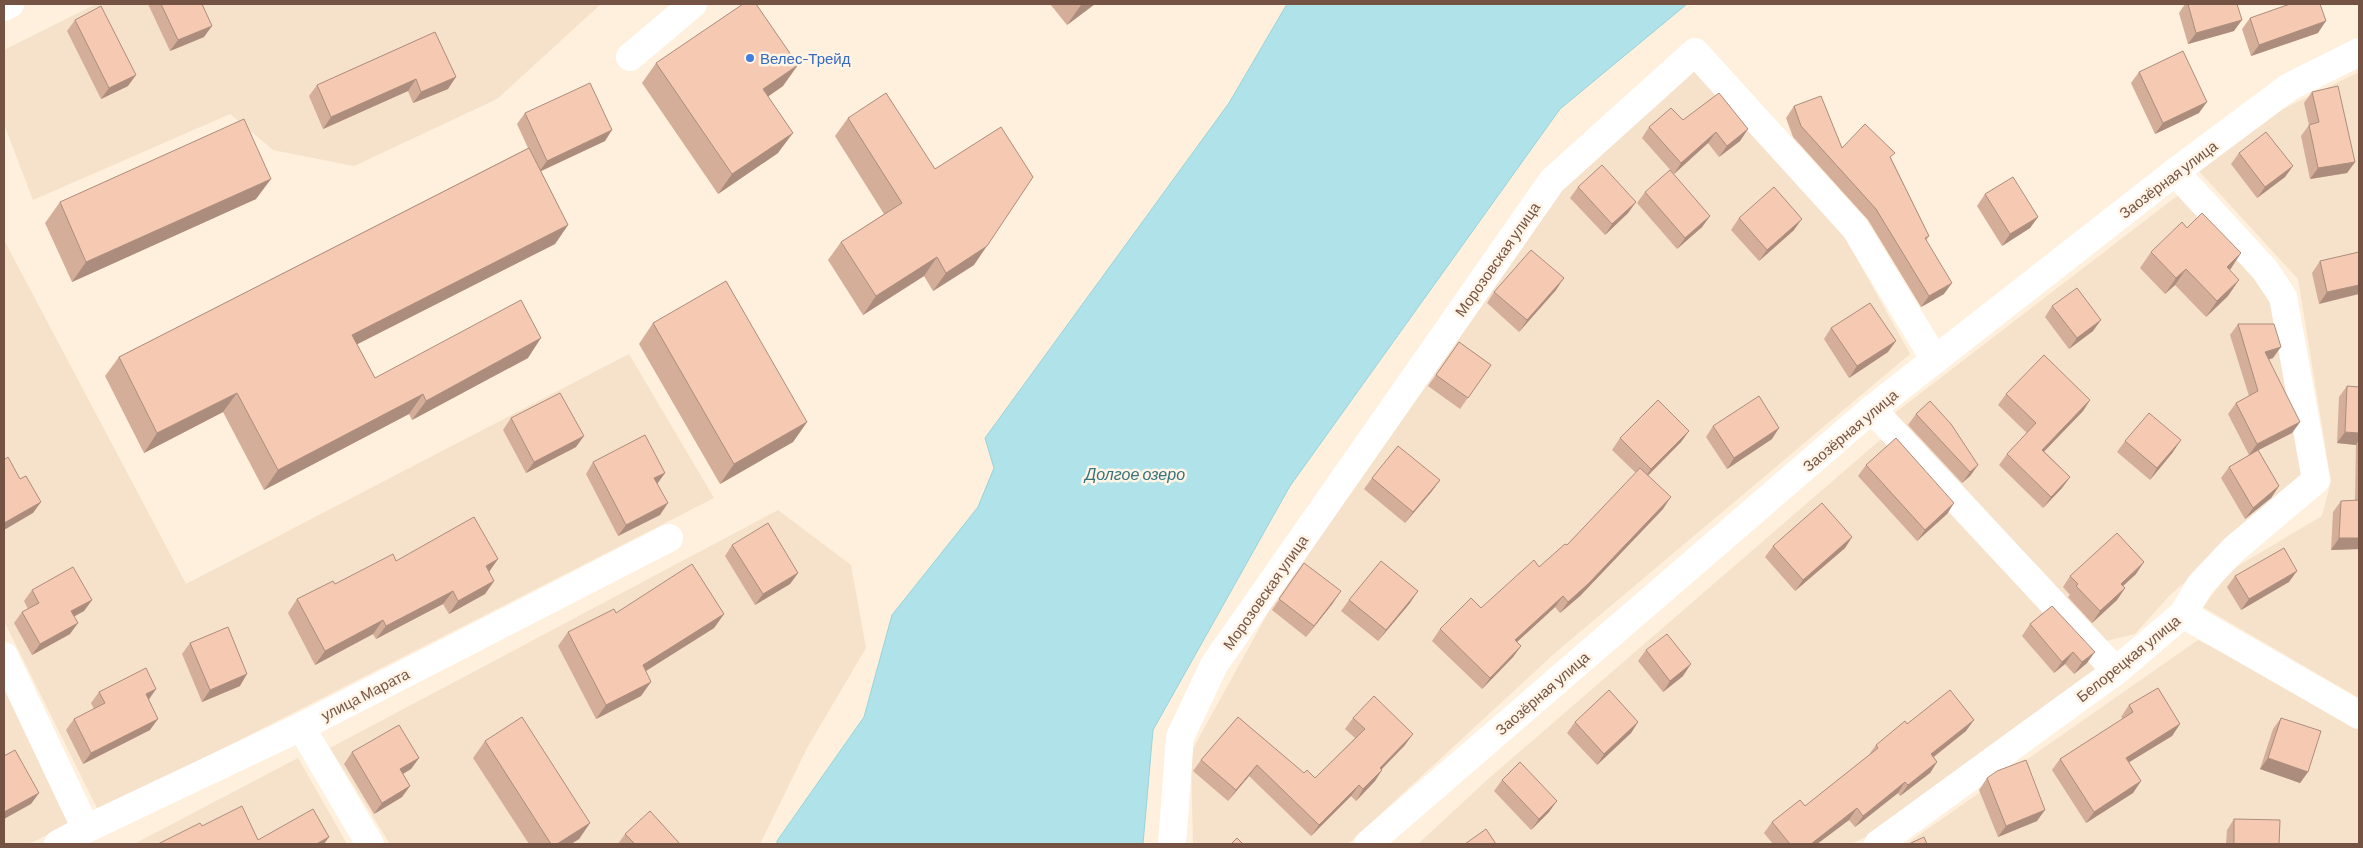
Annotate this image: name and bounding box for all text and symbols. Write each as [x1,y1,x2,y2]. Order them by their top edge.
place label: Велес-Трейд [760,49,851,67]
marker: Велес-Трейд [744,52,756,64]
street label: Заозёрная улица [2115,136,2221,222]
street label: Морозовская улица [1451,198,1544,320]
street label: Заозёрная улица [1799,385,1902,475]
water label: Долгое озеро [1083,464,1185,483]
street label: Морозовская улица [1219,531,1312,653]
street label: Белорецкая улица [2073,610,2184,705]
street label: Заозёрная улица [1492,647,1593,739]
street label: улица Марата [318,664,413,724]

